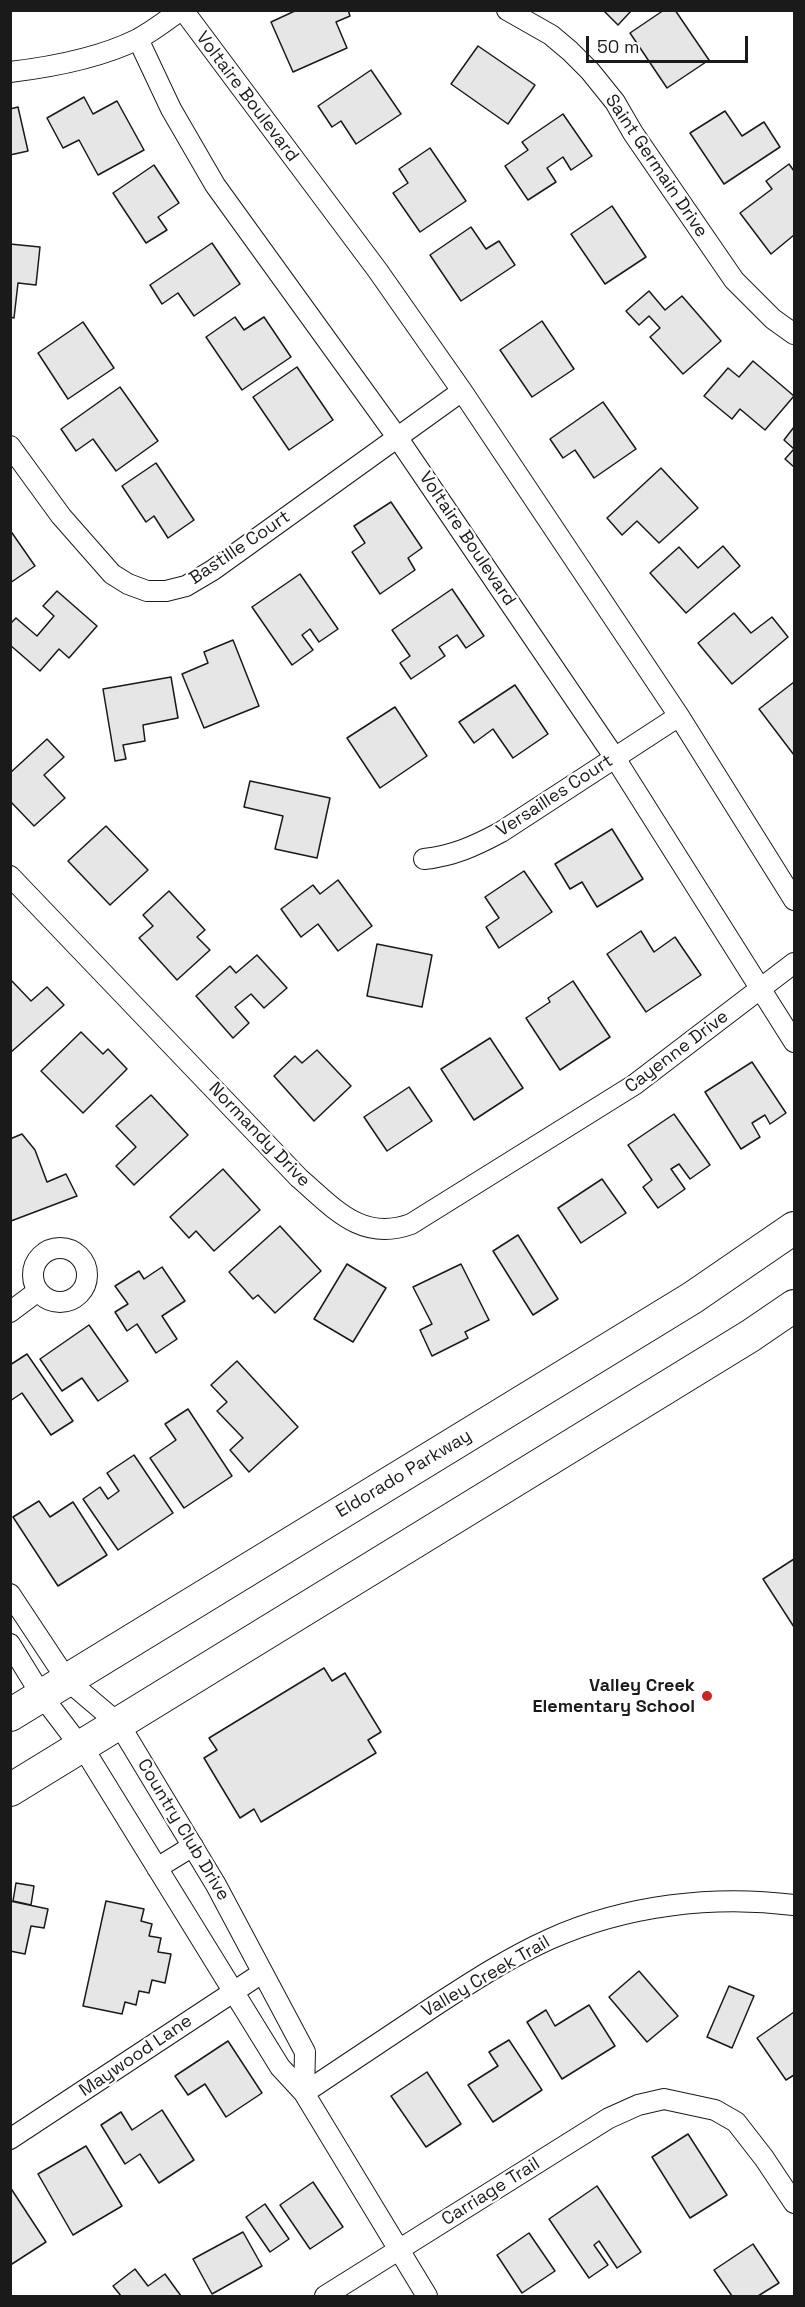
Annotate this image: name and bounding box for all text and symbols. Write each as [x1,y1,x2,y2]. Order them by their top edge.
scale bar [589,24,751,62]
street label: Voltaire Boulevard [191,28,303,166]
text: 50 m [597,35,639,58]
street label: Saint Germain Drive [600,90,712,242]
street label: Voltaire Boulevard [414,468,520,610]
street label: Bastille Court [185,506,295,590]
street label: Versailles Court [493,750,617,842]
street label: Cayenne Drive [621,1006,733,1098]
street label: Normandy Drive [204,1078,314,1192]
street label: Eldorado Parkway [332,1425,476,1523]
place label: Valley Creek Elementary School [532,1675,695,1718]
marker: Valley Creek Elementary School [700,1689,714,1703]
street label: Country Club Drive [132,1755,234,1905]
street label: Valley Creek Trail [418,1932,554,2022]
street label: Maywood Lane [76,2010,196,2102]
street label: Carriage Trail [438,2153,544,2231]

